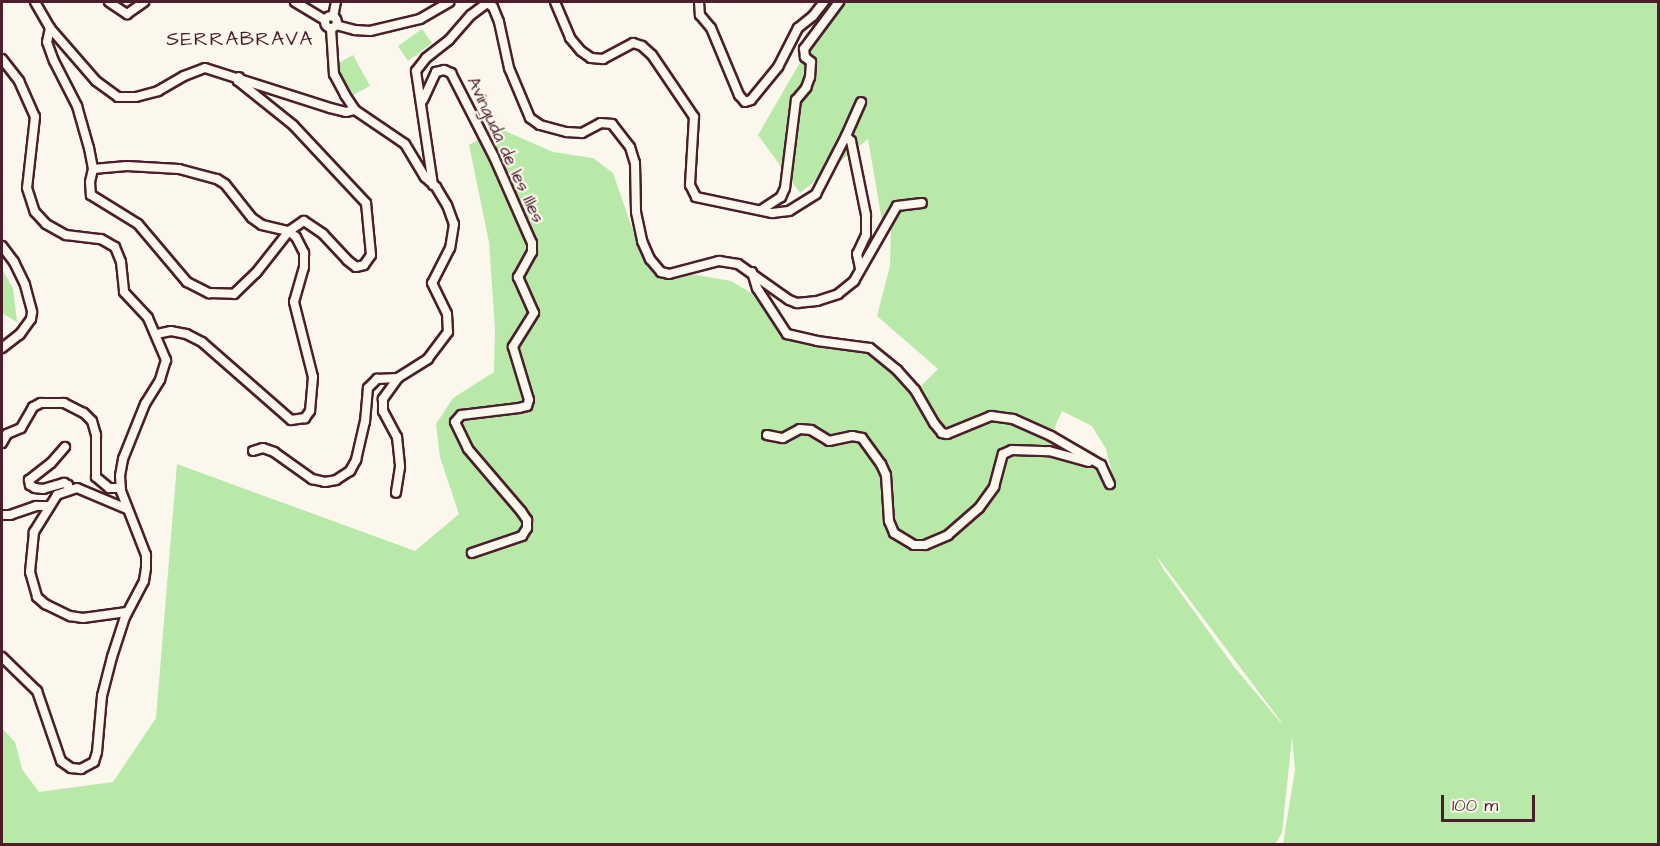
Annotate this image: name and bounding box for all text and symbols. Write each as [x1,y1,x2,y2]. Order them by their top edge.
district label: SERRABRAVA [166,27,314,51]
street label: Avinguda de les Illes [462,73,548,227]
scale bar [1444,783,1538,821]
text: 100 m [1452,793,1498,818]

